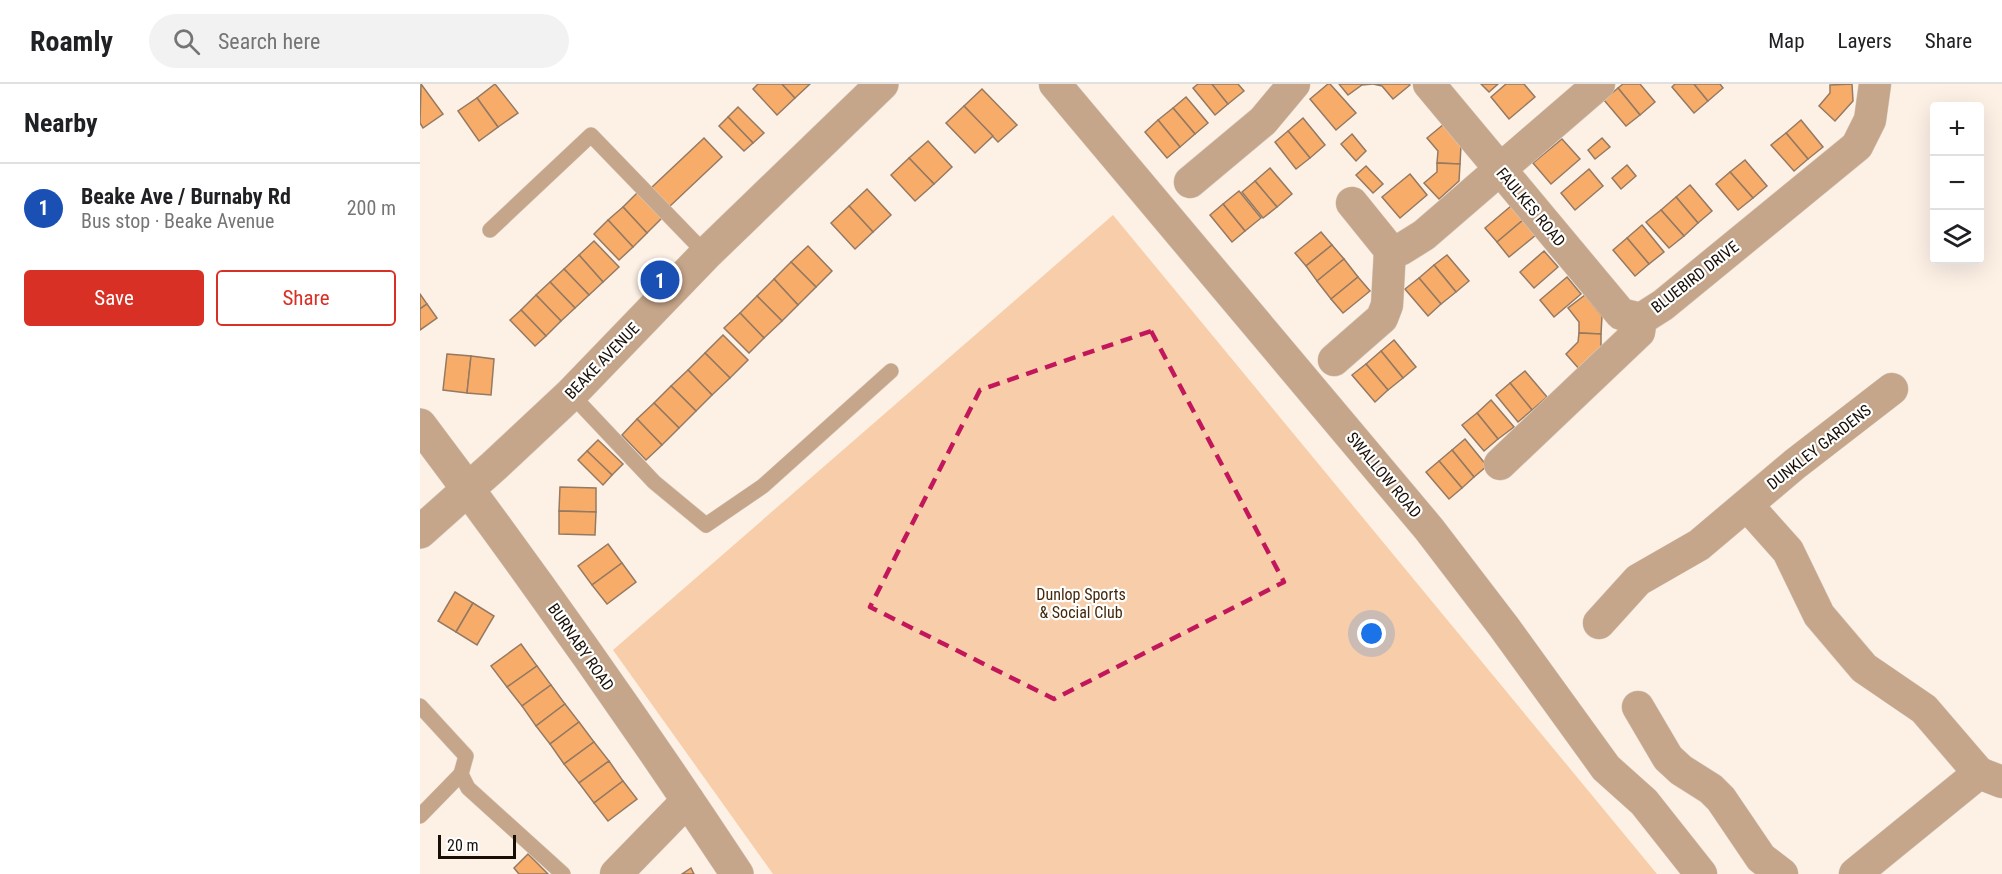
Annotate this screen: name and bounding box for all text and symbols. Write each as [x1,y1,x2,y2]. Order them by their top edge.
search box [149,14,569,68]
text: Roamly [30,25,113,58]
icon: search [170,25,203,58]
text: Search here [218,29,320,54]
text: Map [1768,29,1805,53]
text: Layers [1838,29,1892,53]
text: Share [1925,29,1972,53]
map controls [1930,102,1984,264]
button: + [1930,102,1984,156]
text: Nearby [24,108,98,138]
button: − [1930,156,1984,210]
street label: FAULKES ROAD [1493,164,1569,250]
text: Beake Ave / Burnaby Rd [81,184,291,209]
text: 1 [38,196,49,220]
text: 200 m [347,196,396,220]
text: Bus stop · Beake Avenue [81,209,274,233]
button: layers [1930,210,1984,264]
street label: BLUEBIRD DRIVE [1648,237,1742,317]
pin: 1 [640,258,680,302]
button: Save [24,270,204,326]
button: Share [216,270,396,326]
street label: BEAKE AVENUE [561,319,643,403]
street label: DUNKLEY GARDENS [1763,400,1875,494]
street label: SWALLOW ROAD [1343,428,1425,522]
park label: Dunlop Sports & Social Club [1036,585,1126,622]
street label: BURNABY ROAD [544,600,618,694]
your location [1357,619,1386,648]
scale bar [438,832,516,860]
text: 20 m [447,836,479,855]

